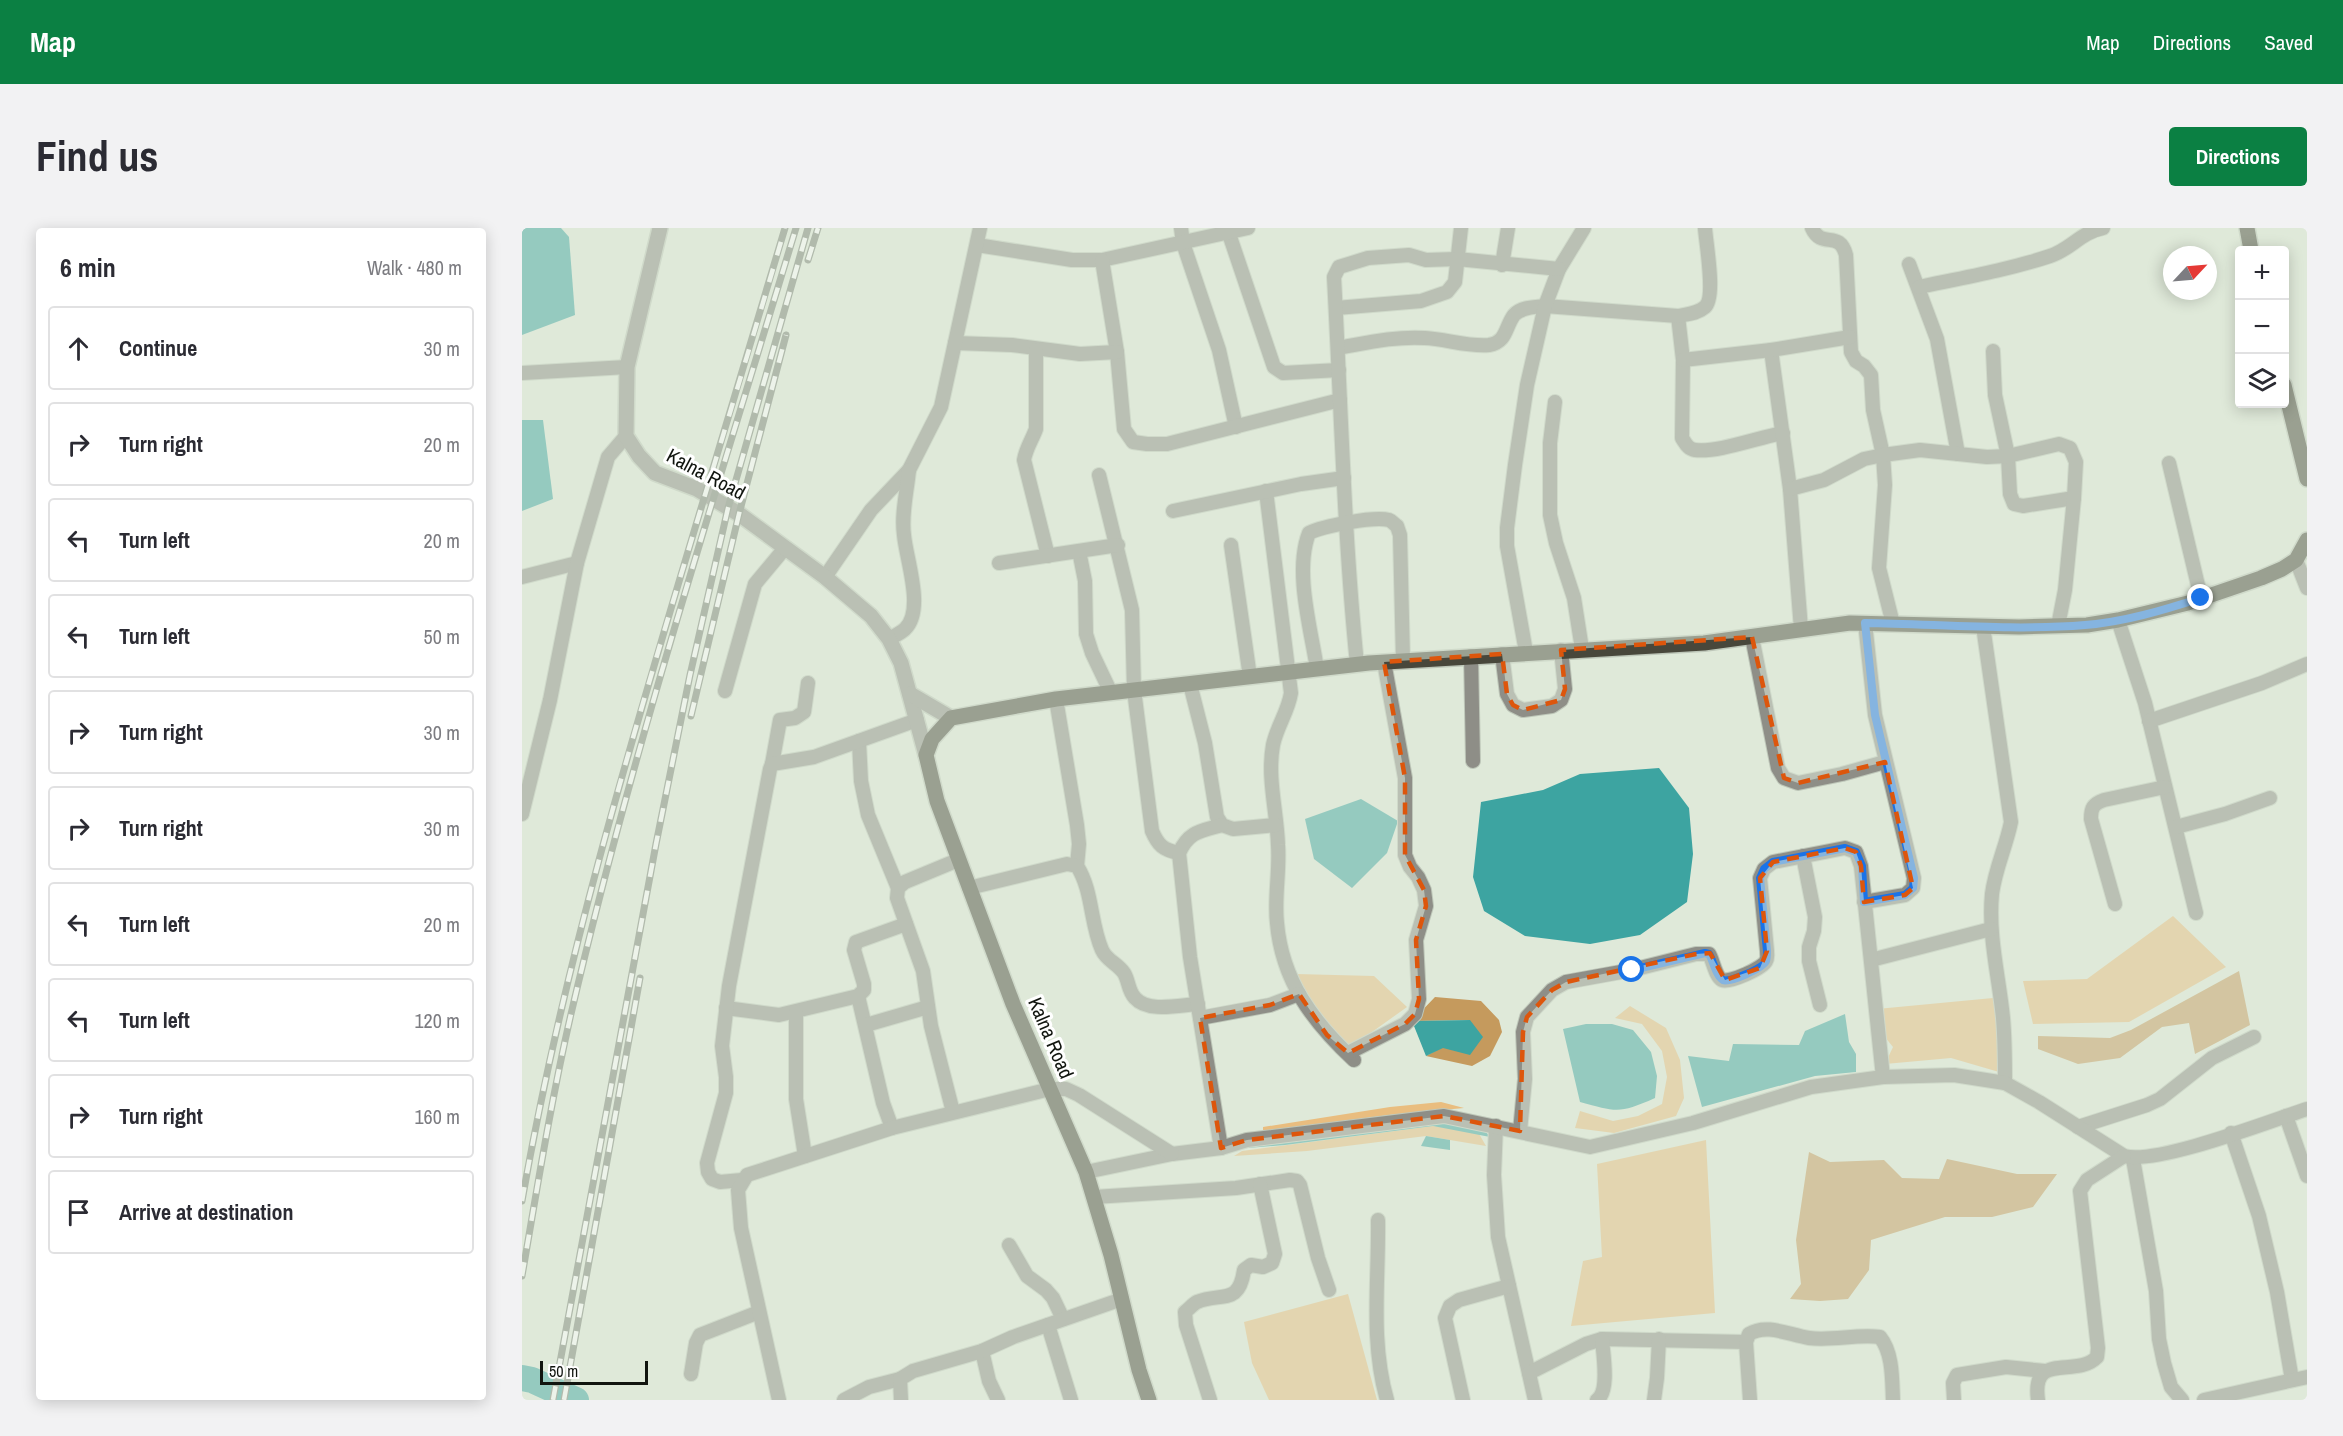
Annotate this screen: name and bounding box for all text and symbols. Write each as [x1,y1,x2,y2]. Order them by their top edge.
text: Map [30,23,76,61]
text: Map [2086,28,2120,57]
text: Directions [2153,28,2231,57]
text: Saved [2264,28,2313,57]
button: Directions [2169,127,2307,186]
text: Find us [36,128,158,184]
north arrow [2163,246,2217,300]
map controls [2235,246,2289,408]
button: + [2235,246,2289,300]
text: 6 min [60,250,116,285]
text: Walk · 480 m [367,254,462,281]
button: − [2235,300,2289,354]
icon: ahead [62,332,95,365]
text: Continue [119,333,197,363]
text: 30 m [424,335,460,362]
button: layers [2235,354,2289,408]
icon: right [62,428,95,461]
text: Turn right [119,429,203,459]
text: 20 m [424,431,460,458]
street label: Kalna Road [662,442,750,506]
icon: left [62,524,95,557]
text: Turn left [119,525,190,555]
text: 20 m [424,527,460,554]
route end [2187,584,2213,610]
icon: left [62,620,95,653]
text: Turn left [119,621,190,651]
text: 50 m [424,623,460,650]
icon: right [62,716,95,749]
text: Turn right [119,717,203,747]
text: 30 m [424,719,460,746]
icon: right [62,812,95,845]
text: Turn right [119,813,203,843]
text: 30 m [424,815,460,842]
icon: left [62,908,95,941]
text: Turn left [119,909,190,939]
text: 20 m [424,911,460,938]
route start [1618,956,1644,982]
street label: Kalna Road [1022,993,1081,1083]
icon: left [62,1004,95,1037]
text: Turn left [119,1005,190,1035]
text: 120 m [414,1007,460,1034]
icon: right [62,1100,95,1133]
text: Turn right [119,1101,203,1131]
text: 160 m [414,1103,460,1130]
icon: arrive [62,1196,95,1229]
text: Arrive at destination [119,1197,293,1227]
scale bar [540,1358,648,1386]
text: 50 m [549,1360,578,1382]

